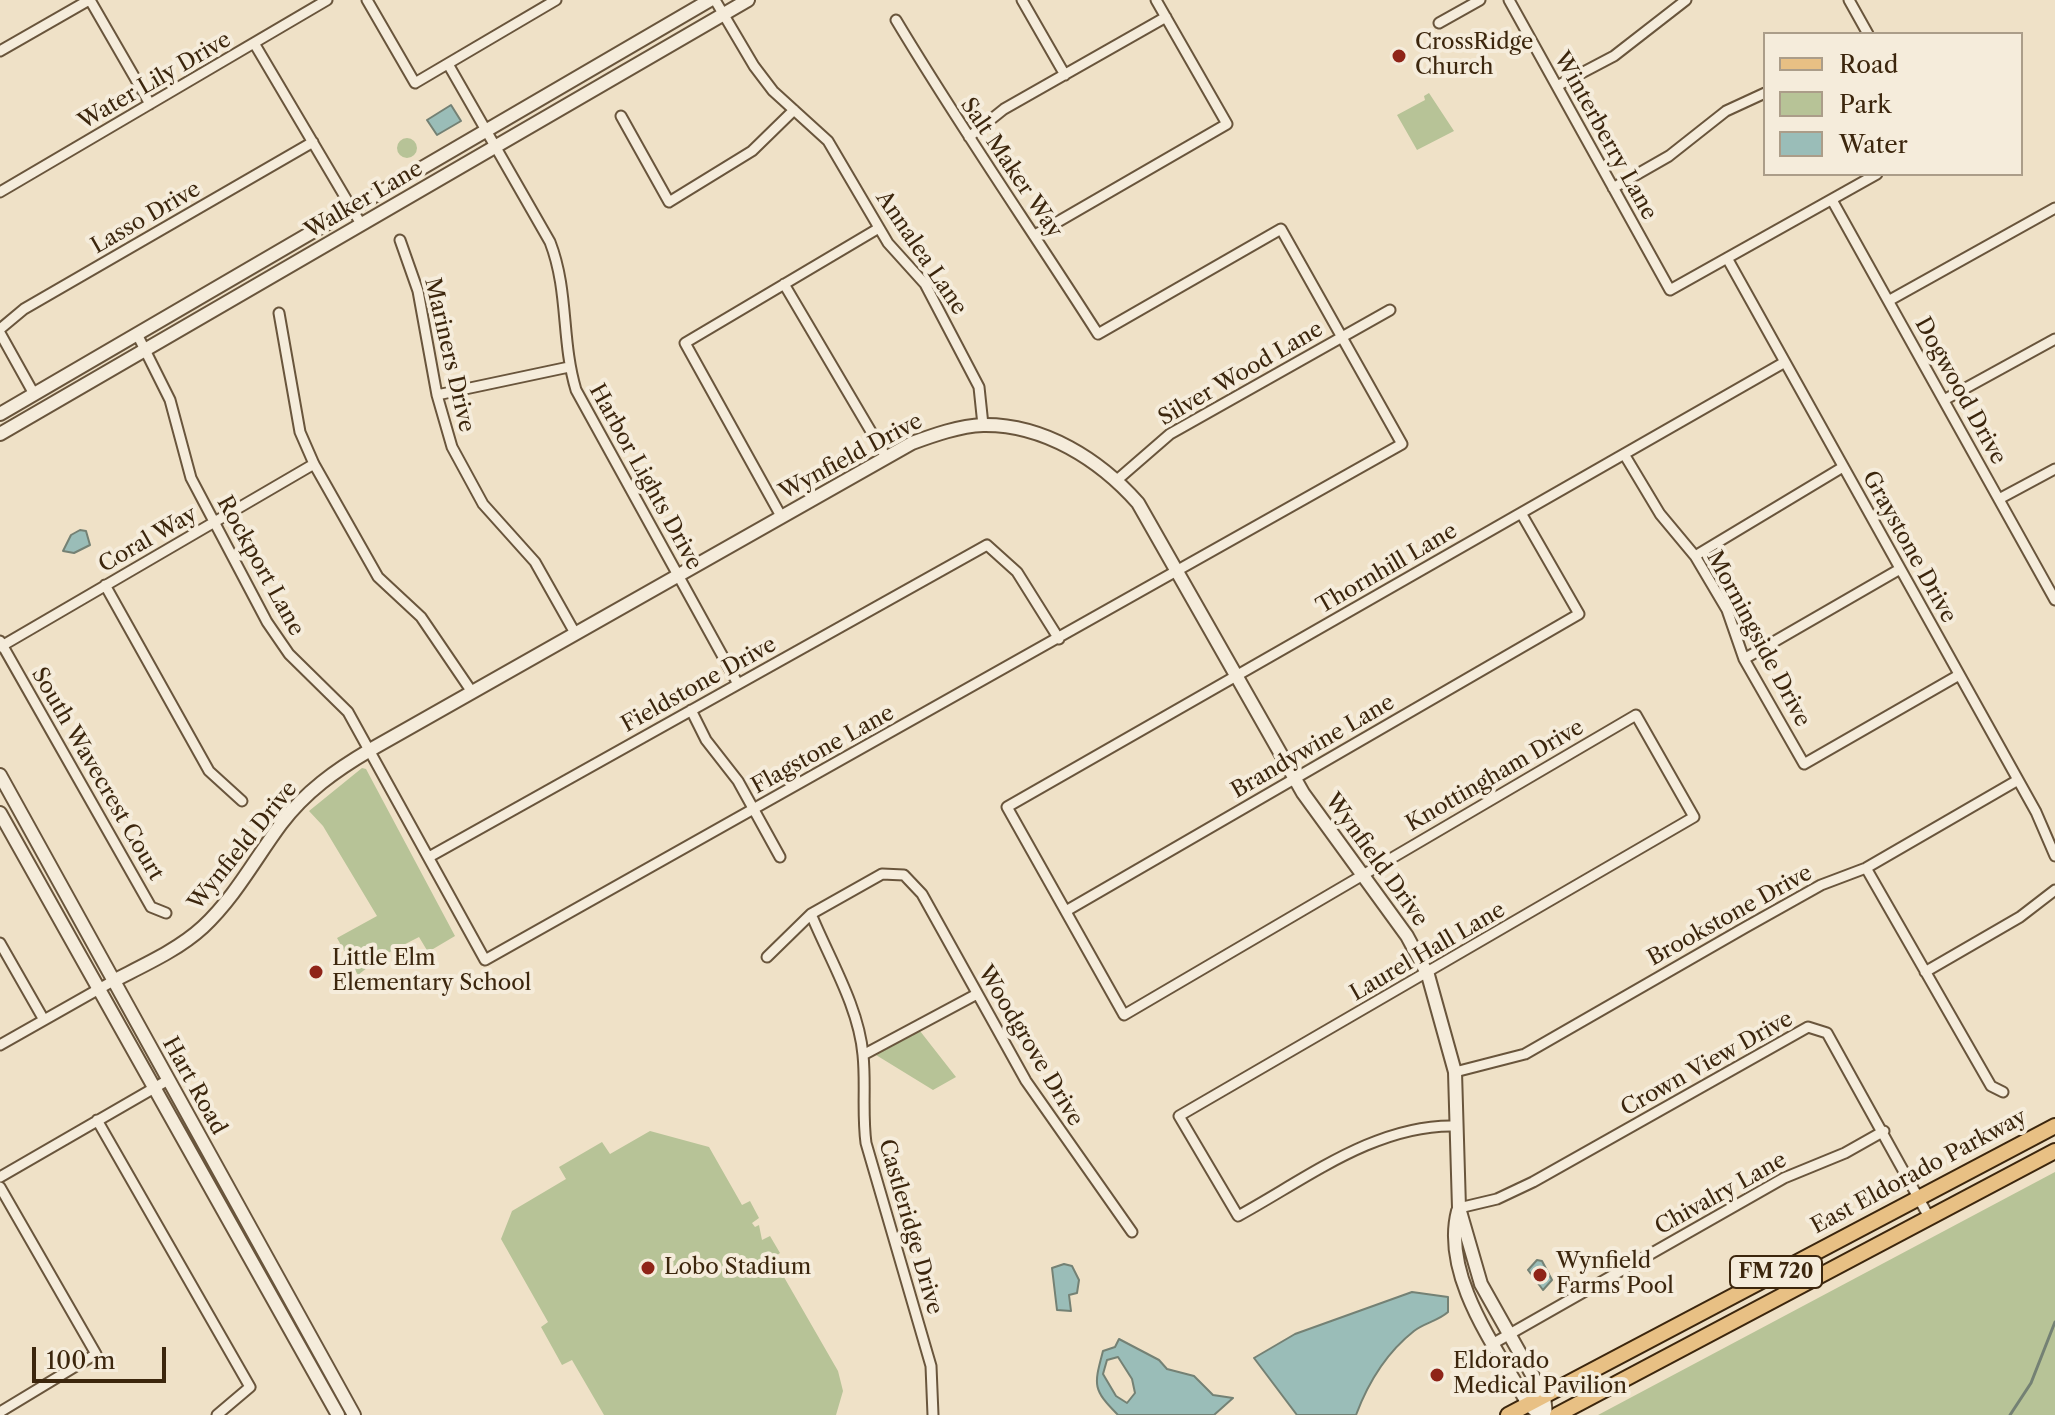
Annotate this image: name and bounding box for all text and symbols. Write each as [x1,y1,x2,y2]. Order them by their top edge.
street label: Water Lily Drive [74,27,236,135]
place label: CrossRidge Church [1415,30,1533,82]
legend [1763,32,2023,176]
marker: CrossRidge Church [1390,47,1408,65]
street label: Winterberry Lane [1548,47,1662,225]
text: Road [1839,50,1898,79]
text: Park [1839,90,1891,119]
street label: Salt Maker Way [954,93,1068,243]
text: Water [1839,130,1908,159]
street label: Walker Lane [300,156,428,244]
street label: Lasso Drive [87,176,205,260]
street label: Annalea Lane [870,186,972,320]
street label: Mariners Drive [418,275,480,435]
street label: Dogwood Drive [1909,313,2011,469]
street label: Silver Wood Lane [1154,316,1328,432]
street label: Harbor Lights Drive [583,380,707,574]
street label: Wynfield Drive [775,408,927,506]
street label: Graystone Drive [1856,466,1962,628]
street label: Rockport Lane [211,491,309,641]
street label: Coral Way [94,501,202,579]
street label: Thornhill Lane [1312,518,1462,620]
street label: Morningside Drive [1700,547,1816,731]
street label: Fieldstone Drive [617,632,781,738]
street label: South Wavecrest Court [25,663,169,885]
street label: Brandywine Lane [1227,690,1399,804]
street label: Flagstone Lane [747,700,899,800]
street label: Knottingham Drive [1401,714,1589,838]
street label: Wynfield Drive [183,776,303,916]
street label: Wynfield Drive [1319,788,1433,932]
street label: Brookstone Drive [1643,860,1817,972]
street label: Laurel Hall Lane [1346,897,1510,1007]
place label: Little Elm Elementary School [332,946,531,998]
street label: Woodgrove Drive [972,961,1088,1131]
marker: Little Elm Elementary School [307,963,325,981]
street label: Crown View Drive [1616,1006,1798,1122]
street label: Hart Road [156,1033,232,1139]
street label: East Eldorado Parkway [1807,1104,2031,1240]
street label: Castleridge Drive [872,1136,948,1318]
street label: Chivalry Lane [1651,1147,1791,1241]
place label: Wynfield Farms Pool [1556,1249,1674,1300]
place label: Lobo Stadium [664,1255,811,1281]
road number: FM 720 [1730,1256,1822,1288]
marker: Lobo Stadium [639,1259,657,1277]
marker: Wynfield Farms Pool [1531,1266,1549,1284]
scale bar [36,1331,170,1381]
text: 100 m [46,1346,115,1375]
place label: Eldorado Medical Pavilion [1453,1349,1627,1400]
marker: Eldorado Medical Pavilion [1428,1366,1446,1384]

